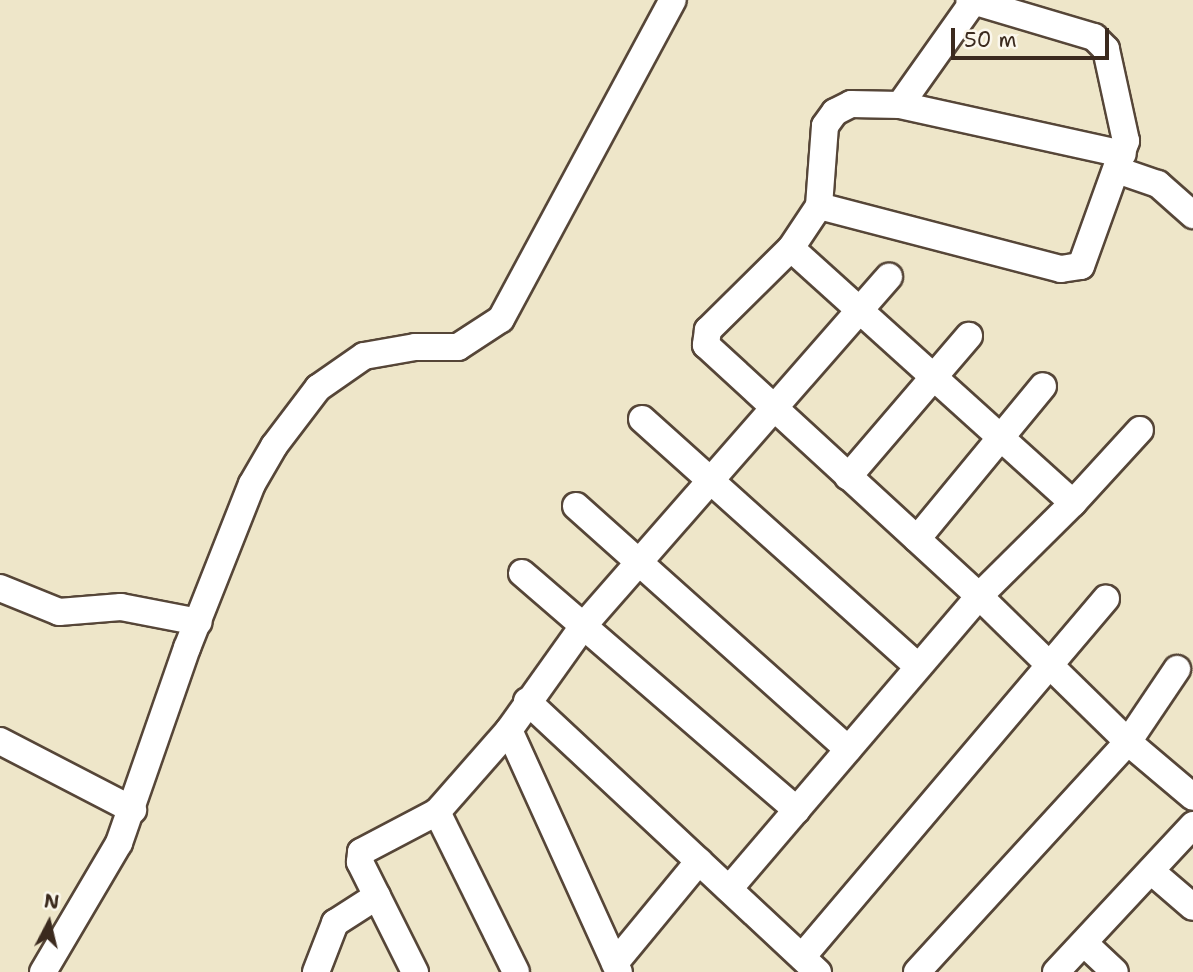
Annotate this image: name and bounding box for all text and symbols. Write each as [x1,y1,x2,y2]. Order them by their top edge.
scale bar [955,14,1112,58]
text: 50 m [964,26,1017,54]
north arrow [14,888,84,958]
text: N [43,888,61,915]

